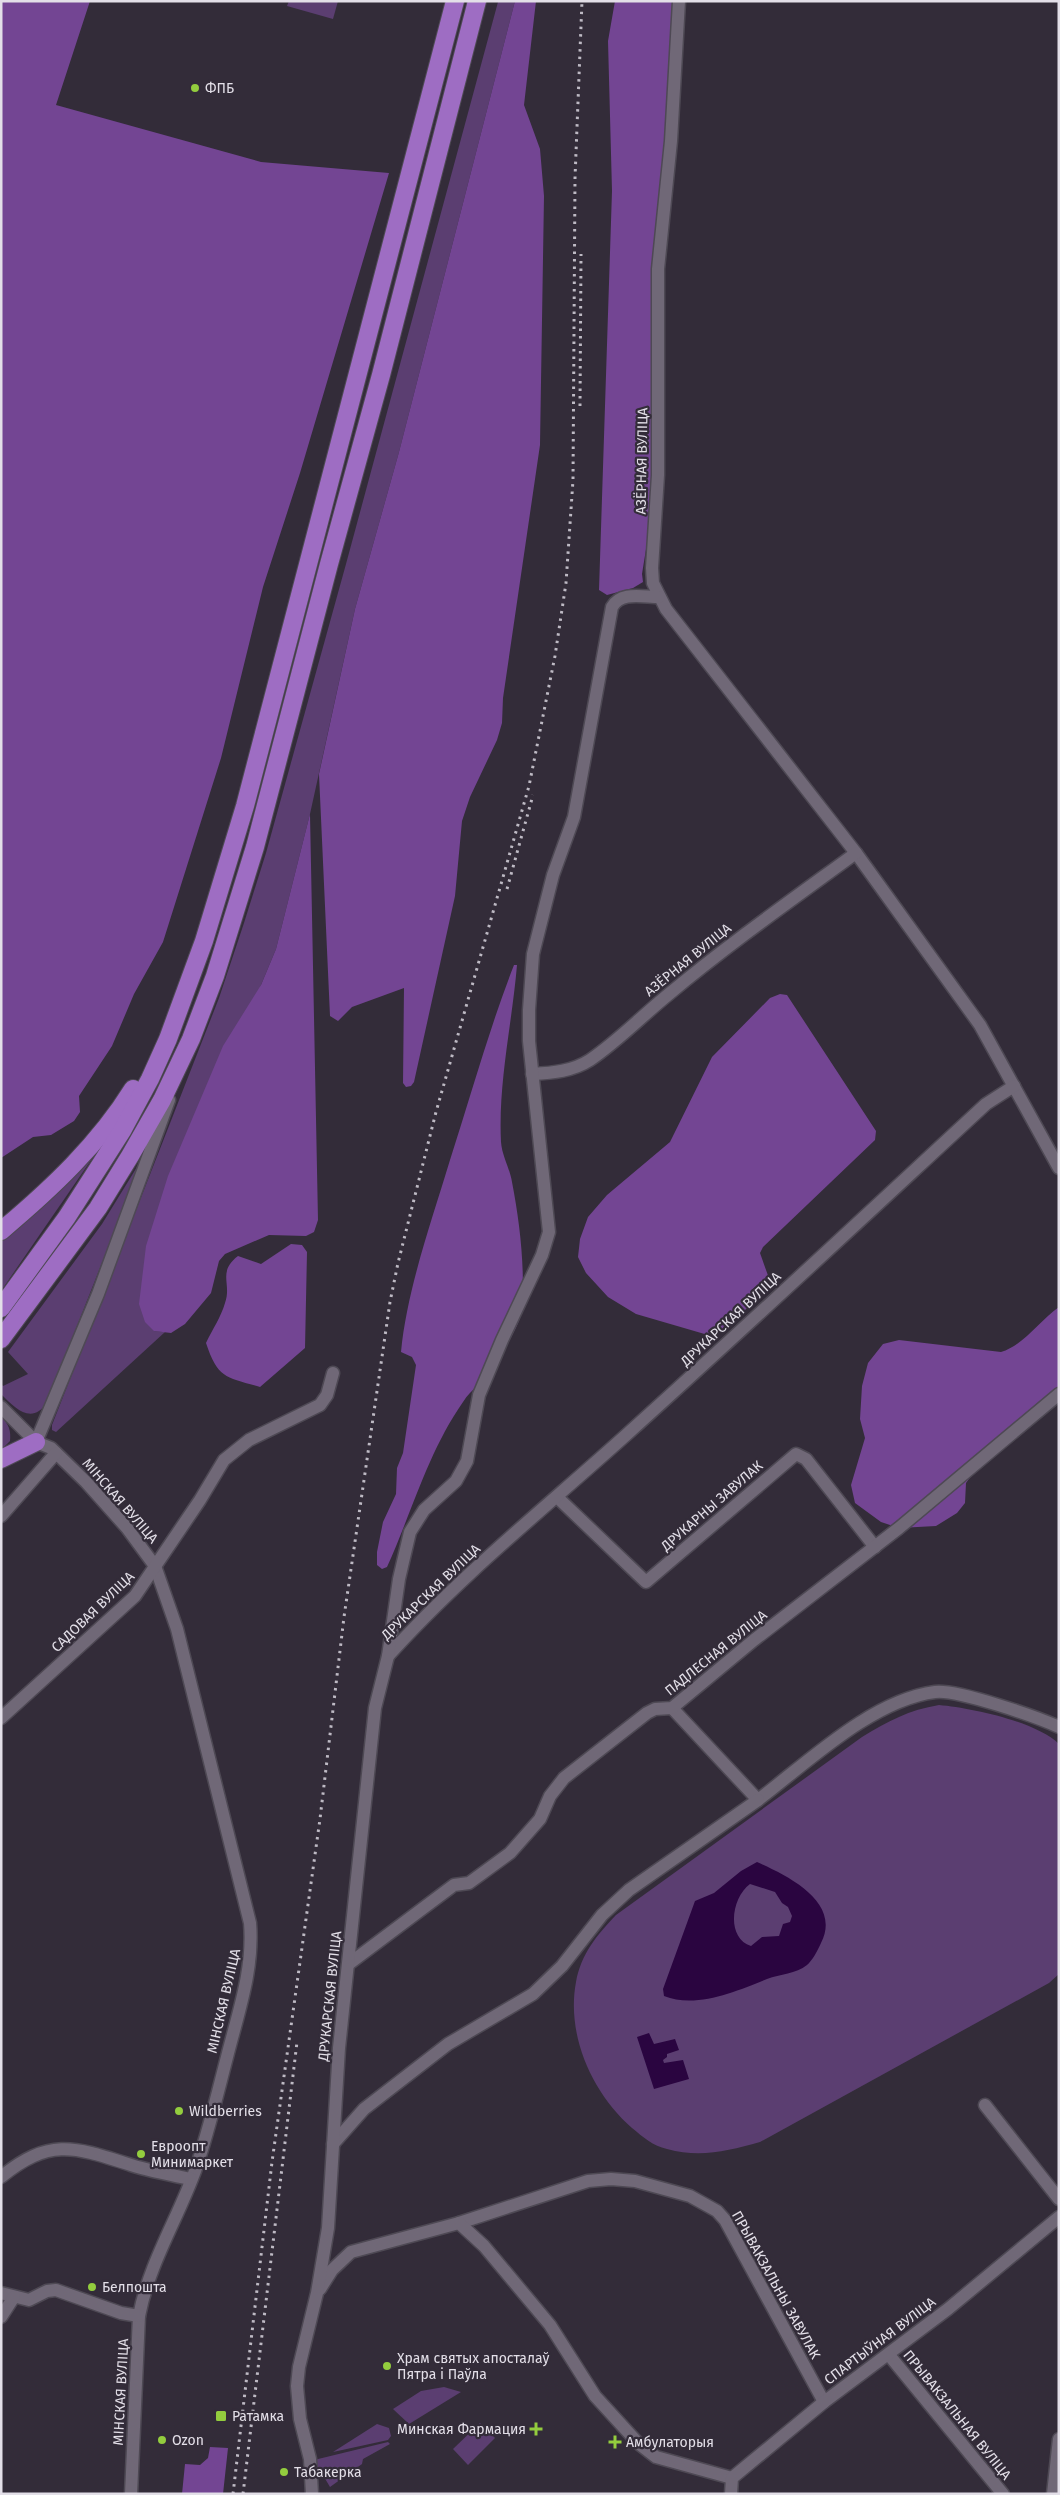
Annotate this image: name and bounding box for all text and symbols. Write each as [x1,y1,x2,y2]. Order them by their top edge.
place label: ФПБ [205,80,234,97]
marker: ФПБ [189,82,201,94]
street label: АЗЁРНАЯ ВУЛІЦА [633,407,651,515]
street label: АЗЁРНАЯ ВУЛІЦА [641,920,735,1000]
street label: ДРУКАРСКАЯ ВУЛІЦА [677,1268,785,1370]
street label: МІНСКАЯ ВУЛІЦА [79,1455,161,1547]
street label: ДРУКАРНЫ ЗАВУЛАК [657,1457,767,1555]
street label: ДРУКАРСКАЯ ВУЛІЦА [377,1540,484,1644]
street label: САДОВАЯ ВУЛІЦА [48,1568,138,1656]
street label: ПАДЛЕСНАЯ ВУЛІЦА [662,1607,770,1699]
street label: ДРУКАРСКАЯ ВУЛІЦА [315,1930,345,2063]
street label: МІНСКАЯ ВУЛІЦА [204,1947,244,2055]
place label: Wildberries [189,2103,262,2120]
marker: Wildberries [173,2105,185,2117]
place label: Евроопт Минимаркет [151,2138,234,2171]
marker: Евроопт Минимаркет [135,2148,147,2160]
street label: ПРЫВАКЗАЛЬНЫ ЗАВУЛАК [728,2208,824,2363]
place label: Белпошта [102,2279,167,2296]
marker: Белпошта [86,2281,98,2293]
street label: СПАРТЫЎНАЯ ВУЛІЦА [821,2294,939,2388]
street label: МІНСКАЯ ВУЛІЦА [110,2338,132,2446]
street label: ПРЫВАКЗАЛЬНАЯ ВУЛІЦА [899,2347,1015,2483]
place label: Храм святых апосталаў Пятра і Паўла [397,2350,549,2383]
marker: Храм святых апосталаў Пятра і Паўла [381,2360,393,2372]
place label: Ратамка [232,2408,284,2425]
marker: Ратамка [214,2409,228,2423]
place label: Минская Фармация [397,2421,526,2438]
marker: Минская Фармация [530,2423,542,2435]
place label: Ozon [172,2432,204,2449]
marker: Ozon [156,2434,168,2446]
place label: Амбулаторыя [626,2434,714,2451]
marker: Амбулаторыя [608,2435,622,2449]
place label: Табакерка [294,2464,362,2481]
marker: Табакерка [278,2466,290,2478]

